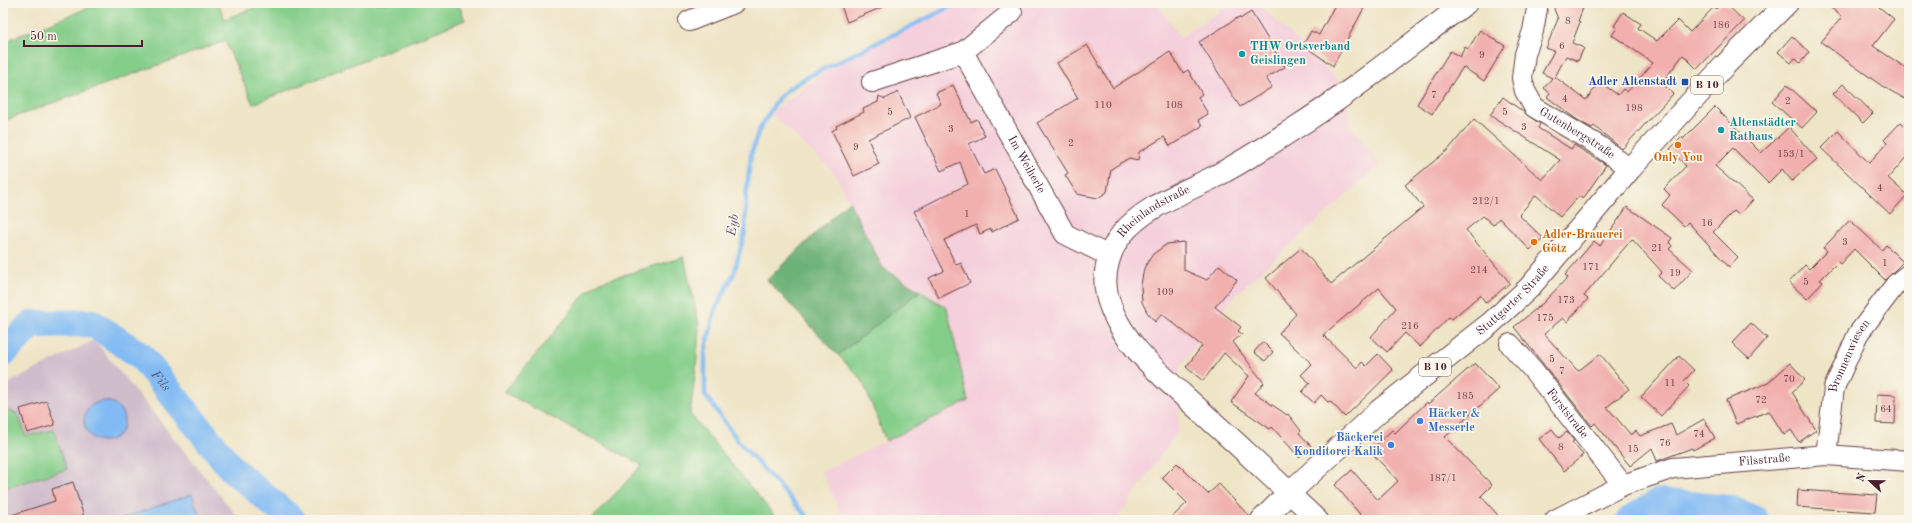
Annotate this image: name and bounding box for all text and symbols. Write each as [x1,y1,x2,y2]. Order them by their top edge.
house number: 8 [1565,16,1571,26]
house number: 186 [1712,20,1730,30]
scale bar [24,22,142,48]
text: 50 m [30,30,57,43]
place label: THW Ortsverband Geislingen [1250,41,1351,67]
house number: 6 [1559,41,1565,51]
marker: THW Ortsverband Geislingen [1237,49,1247,59]
house number: 9 [1479,50,1485,60]
place label: Adler Altenstadt [1588,76,1678,88]
road number: B 10 [1691,76,1723,94]
marker: Adler Altenstadt [1680,77,1690,87]
house number: 7 [1431,90,1437,100]
house number: 4 [1562,94,1568,104]
house number: 2 [1785,96,1791,106]
house number: 110 [1094,100,1112,110]
house number: 108 [1165,100,1183,110]
house number: 198 [1625,103,1643,113]
street label: Gutenbergstraße [1537,105,1617,162]
house number: 5 [887,107,893,117]
house number: 5 [1502,107,1508,117]
place label: Altenstädter Rathaus [1729,117,1796,143]
house number: 3 [1521,122,1527,132]
house number: 3 [948,124,954,134]
marker: Altenstädter Rathaus [1716,125,1726,135]
street label: Im Weiherle [1005,134,1047,196]
house number: 2 [1068,138,1074,148]
marker: Only You [1673,140,1683,150]
house number: 9 [853,142,859,152]
house number: 153/1 [1777,149,1805,159]
place label: Only You [1653,152,1703,164]
street label: Rheinlandstraße [1115,183,1192,240]
house number: 4 [1877,183,1883,193]
house number: 212/1 [1472,196,1500,206]
house number: 1 [964,209,970,219]
water label: Eyb [725,213,741,238]
house number: 16 [1701,218,1713,228]
place label: Adler-Brauerei Götz [1542,229,1623,255]
marker: Adler-Brauerei Götz [1529,237,1539,247]
house number: 3 [1842,237,1848,247]
house number: 21 [1651,243,1663,253]
house number: 1 [1882,258,1888,268]
street label: Stuttgarter Straße [1474,262,1552,338]
house number: 171 [1582,262,1600,272]
house number: 214 [1470,265,1488,275]
house number: 19 [1669,268,1681,278]
house number: 5 [1803,277,1809,287]
house number: 109 [1156,287,1174,297]
house number: 173 [1557,295,1575,305]
house number: 175 [1536,313,1554,323]
street label: Bronnenwiesen [1828,317,1873,393]
house number: 216 [1401,321,1419,331]
house number: 5 [1549,354,1555,364]
road number: B 10 [1419,358,1451,376]
house number: 7 [1559,366,1565,376]
water label: Fils [148,367,173,394]
house number: 70 [1783,374,1795,384]
house number: 11 [1664,378,1676,388]
street label: Forststraße [1544,386,1590,441]
house number: 185 [1456,391,1474,401]
house number: 72 [1755,395,1767,405]
house number: 64 [1880,404,1892,414]
place label: Häcker & Messerle [1428,408,1480,434]
marker: Häcker & Messerle [1415,416,1425,426]
house number: 74 [1693,429,1705,439]
place label: Bäckerei Konditorei Kalik [1294,432,1383,458]
house number: 76 [1659,438,1671,448]
marker: Bäckerei Konditorei Kalik [1386,440,1396,450]
house number: 8 [1558,442,1564,452]
house number: 15 [1627,444,1639,454]
street label: Filsstraße [1738,452,1791,468]
north arrow [1850,461,1890,501]
text: N [1855,471,1869,484]
house number: 187/1 [1429,473,1457,483]

